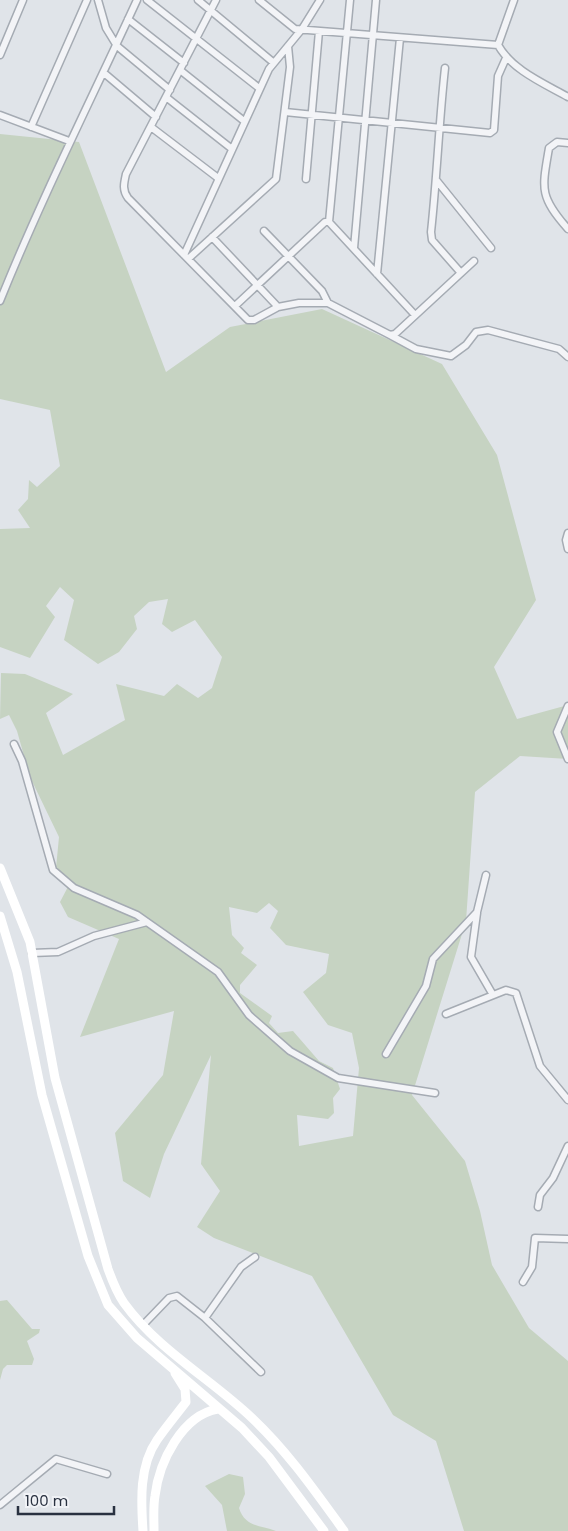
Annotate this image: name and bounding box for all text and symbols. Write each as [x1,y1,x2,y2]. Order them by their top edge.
scale bar [18,1484,114,1516]
text: 100 m [25,1490,68,1511]

